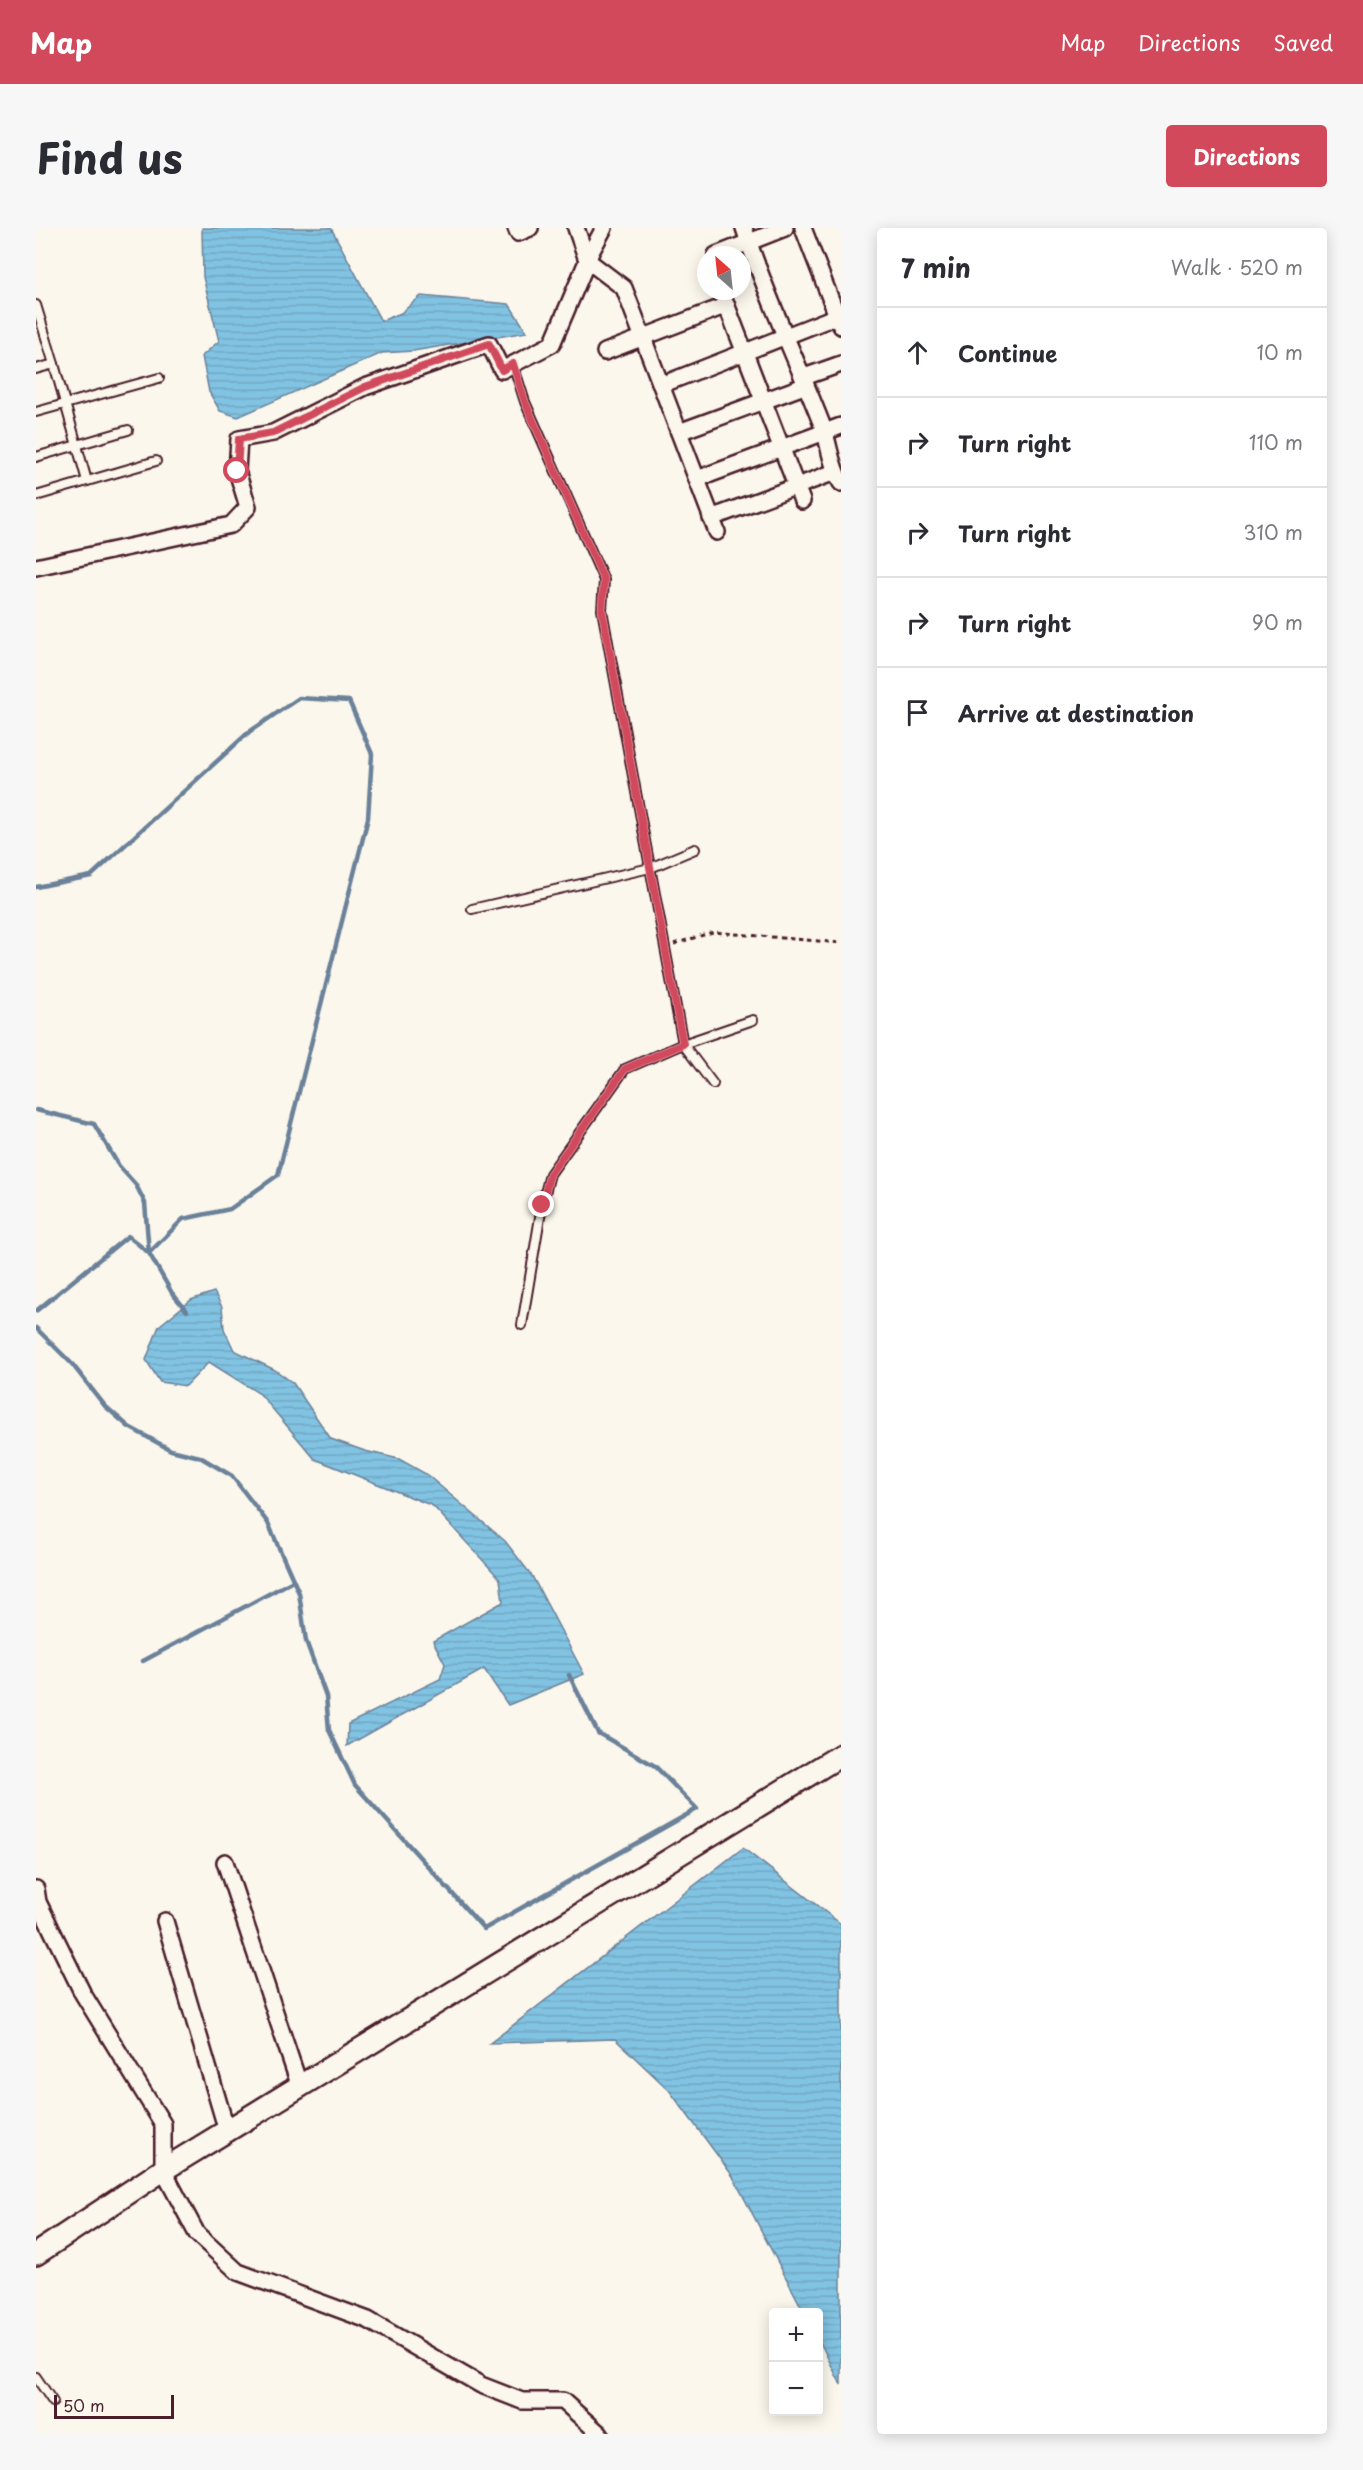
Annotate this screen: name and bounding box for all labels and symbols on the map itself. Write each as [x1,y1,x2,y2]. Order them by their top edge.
north arrow [697,246,751,300]
route start [223,457,249,483]
route end [528,1191,554,1217]
scale bar [54,2392,174,2420]

